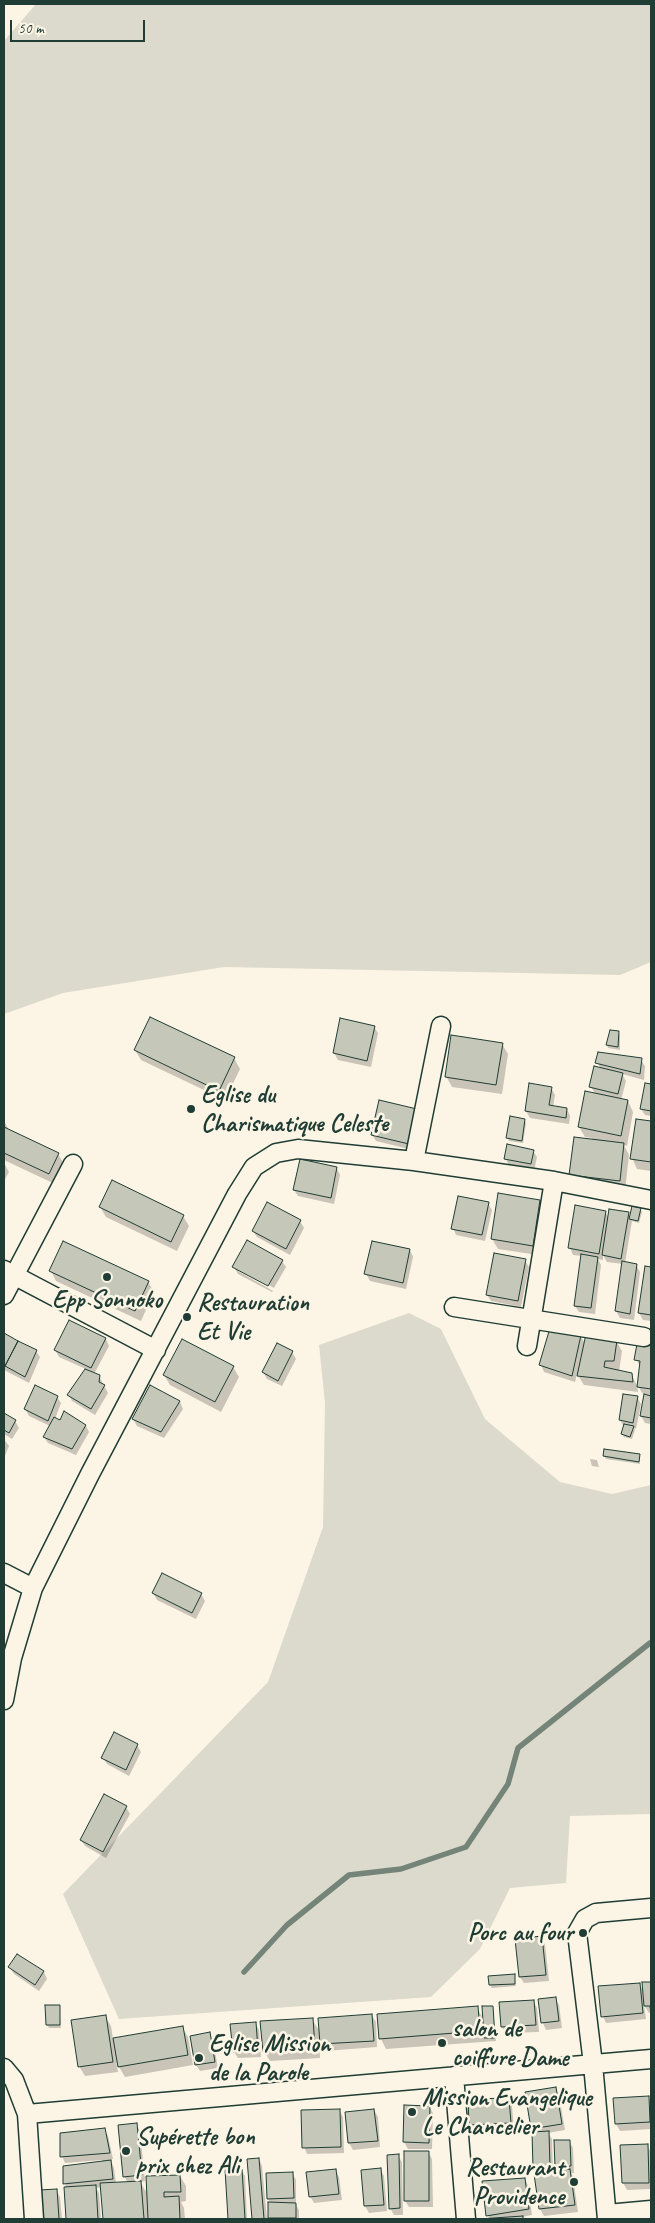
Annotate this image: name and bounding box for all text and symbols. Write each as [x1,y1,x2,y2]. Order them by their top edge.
scale bar [12,10,148,42]
text: 50 m [18,19,44,38]
place label: Eglise du Charismatique Celeste [201,1080,388,1139]
marker: Eglise du Charismatique Celeste [185,1103,197,1115]
marker: Epp Sonnoko [101,1271,113,1283]
place label: Epp Sonnoko [52,1285,162,1315]
place label: Restauration Et Vie [197,1288,309,1347]
marker: Restauration Et Vie [181,1311,193,1323]
place label: Porc au four [468,1918,573,1948]
marker: Porc au four [577,1927,589,1939]
place label: salon de coiffure Dame [452,2014,569,2073]
place label: Eglise Mission de la Parole [209,2029,330,2088]
marker: salon de coiffure Dame [436,2037,448,2049]
marker: Eglise Mission de la Parole [193,2052,205,2064]
place label: Mission Evangelique Le Chancelier [422,2083,592,2142]
marker: Mission Evangelique Le Chancelier [406,2106,418,2118]
place label: Supérette bon prix chez Ali [136,2122,255,2181]
marker: Supérette bon prix chez Ali [120,2145,132,2157]
place label: Restaurant Providence [466,2153,564,2212]
marker: Restaurant Providence [568,2176,580,2188]

